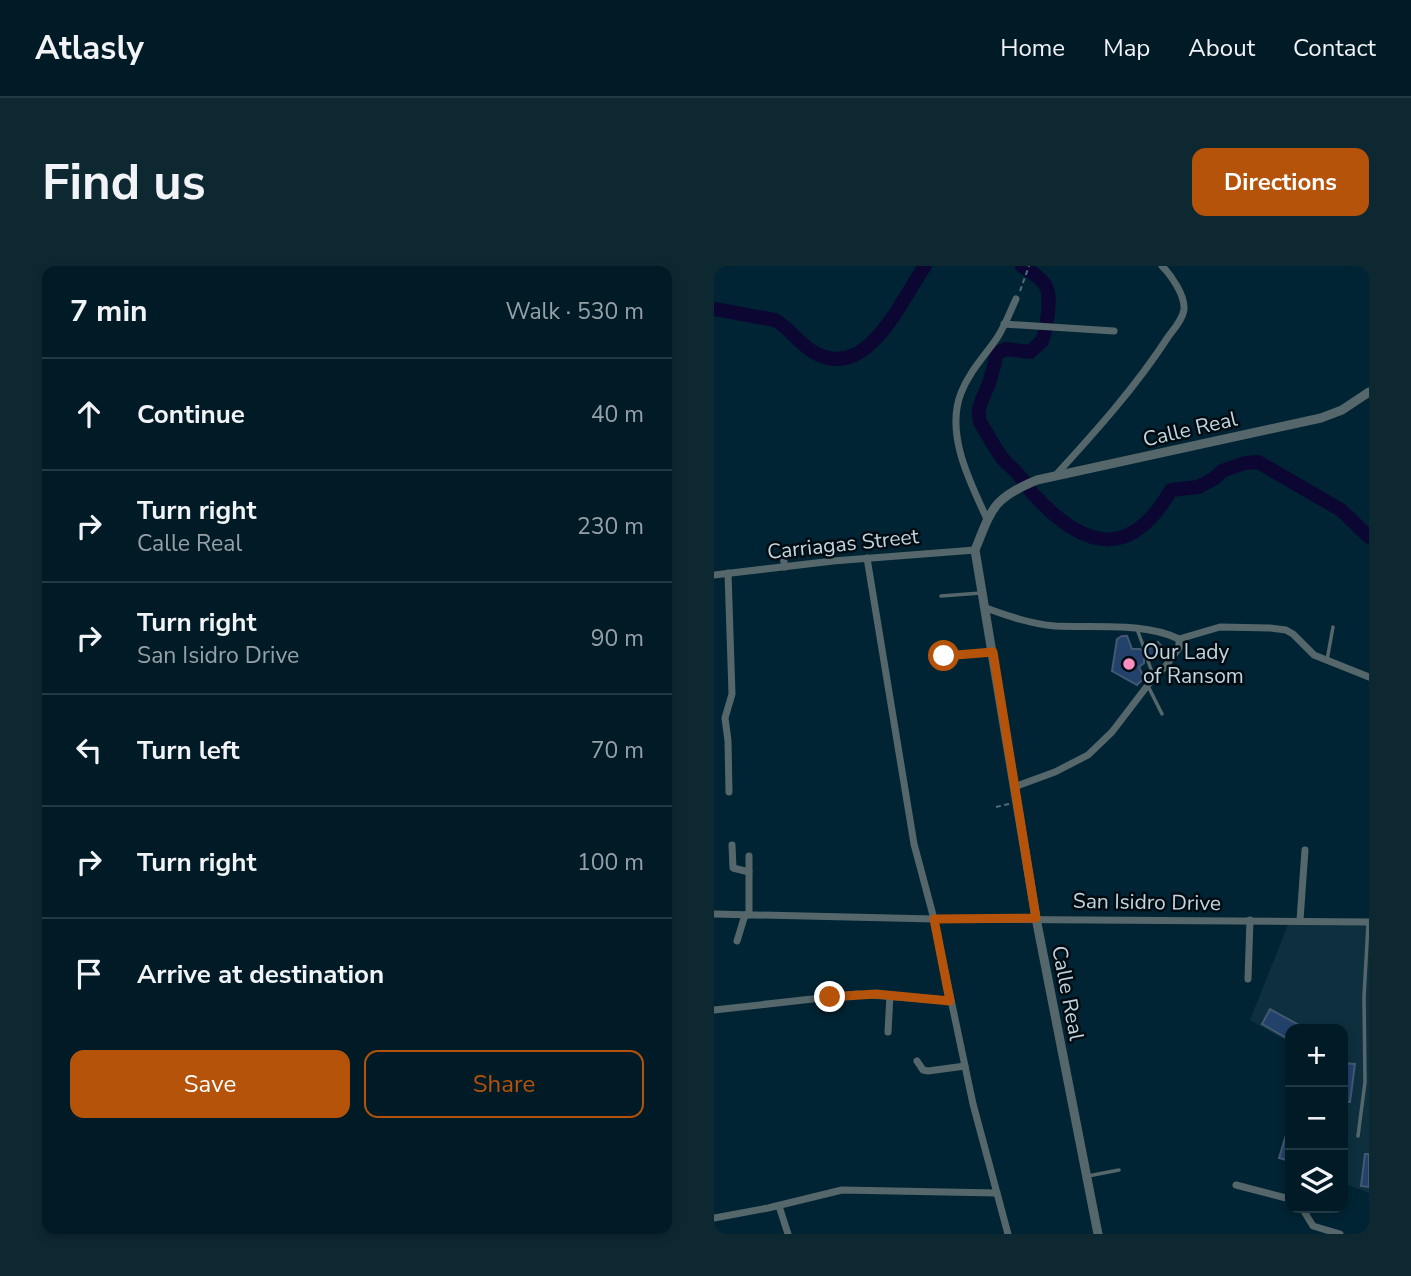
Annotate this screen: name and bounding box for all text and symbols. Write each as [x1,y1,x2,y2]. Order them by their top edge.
text: Atlasly [35,26,144,71]
text: Home [1000,32,1065,64]
text: Map [1103,32,1150,64]
text: About [1188,32,1255,64]
text: Contact [1293,32,1376,64]
button: Directions [1192,148,1369,216]
text: Find us [42,149,206,216]
text: 7 min [70,291,148,332]
text: Walk · 530 m [505,296,644,327]
icon: ahead [70,395,108,433]
text: Continue [137,397,245,432]
text: 40 m [591,399,644,430]
street label: Calle Real [1140,404,1241,453]
text: Turn right [137,493,256,528]
icon: right [70,507,108,545]
text: 230 m [577,511,644,542]
street label: Carriagas Street [766,522,921,566]
text: Calle Real [137,528,242,559]
text: Turn right [137,605,256,640]
icon: right [70,619,108,657]
text: 90 m [591,623,644,654]
place label: Our Lady of Ransom [1143,638,1244,690]
text: San Isidro Drive [137,640,299,671]
route start [928,640,959,671]
marker: Our Lady of Ransom [1121,656,1137,672]
icon: left [70,731,108,769]
text: Turn left [137,733,240,768]
text: 70 m [591,735,644,766]
icon: right [70,843,108,881]
text: Turn right [137,845,256,880]
text: 100 m [577,847,644,878]
street label: San Isidro Drive [1073,887,1221,917]
street label: Calle Real [1045,943,1091,1044]
icon: arrive [70,955,108,993]
text: Arrive at destination [137,957,384,992]
route end [814,981,845,1012]
map controls [1285,1024,1348,1213]
button: + [1285,1024,1348,1087]
button: Save [70,1050,350,1118]
button: Share [364,1050,644,1118]
button: − [1285,1087,1348,1150]
button: layers [1285,1150,1348,1213]

